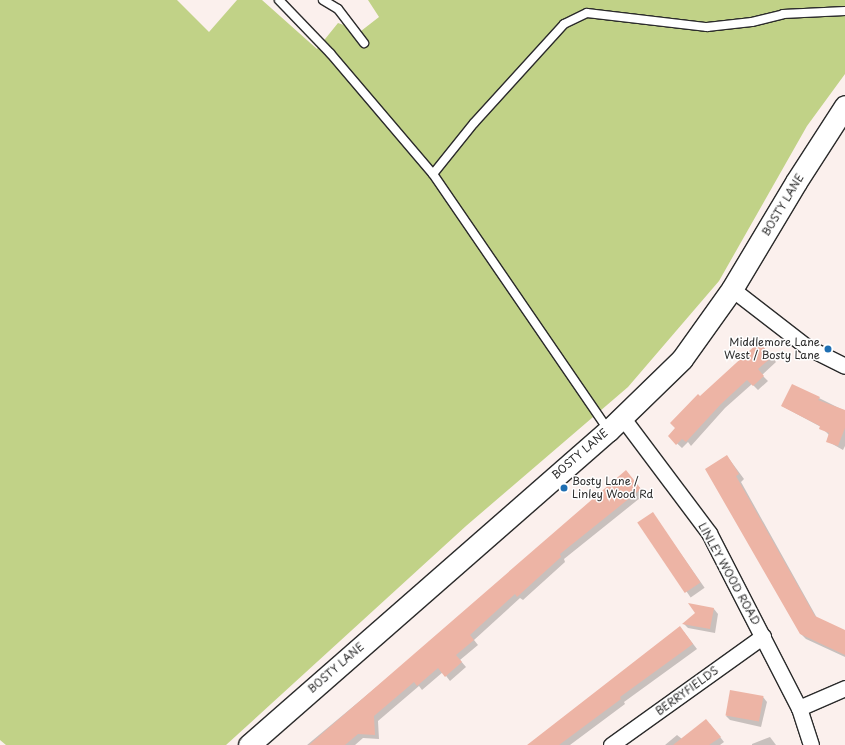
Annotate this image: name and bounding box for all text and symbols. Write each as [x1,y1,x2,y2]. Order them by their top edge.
street label: BOSTY LANE [759,171,807,239]
place label: Middlemore Lane West / Bosty Lane [724,336,820,362]
marker: Middlemore Lane West / Bosty Lane [823,344,833,354]
street label: BOSTY LANE [549,426,611,482]
place label: Bosty Lane / Linley Wood Rd [572,475,654,501]
marker: Bosty Lane / Linley Wood Rd [559,483,569,493]
street label: LINLEY WOOD ROAD [695,520,763,628]
street label: BOSTY LANE [305,640,367,696]
street label: BERRYFIELDS [653,664,721,718]

